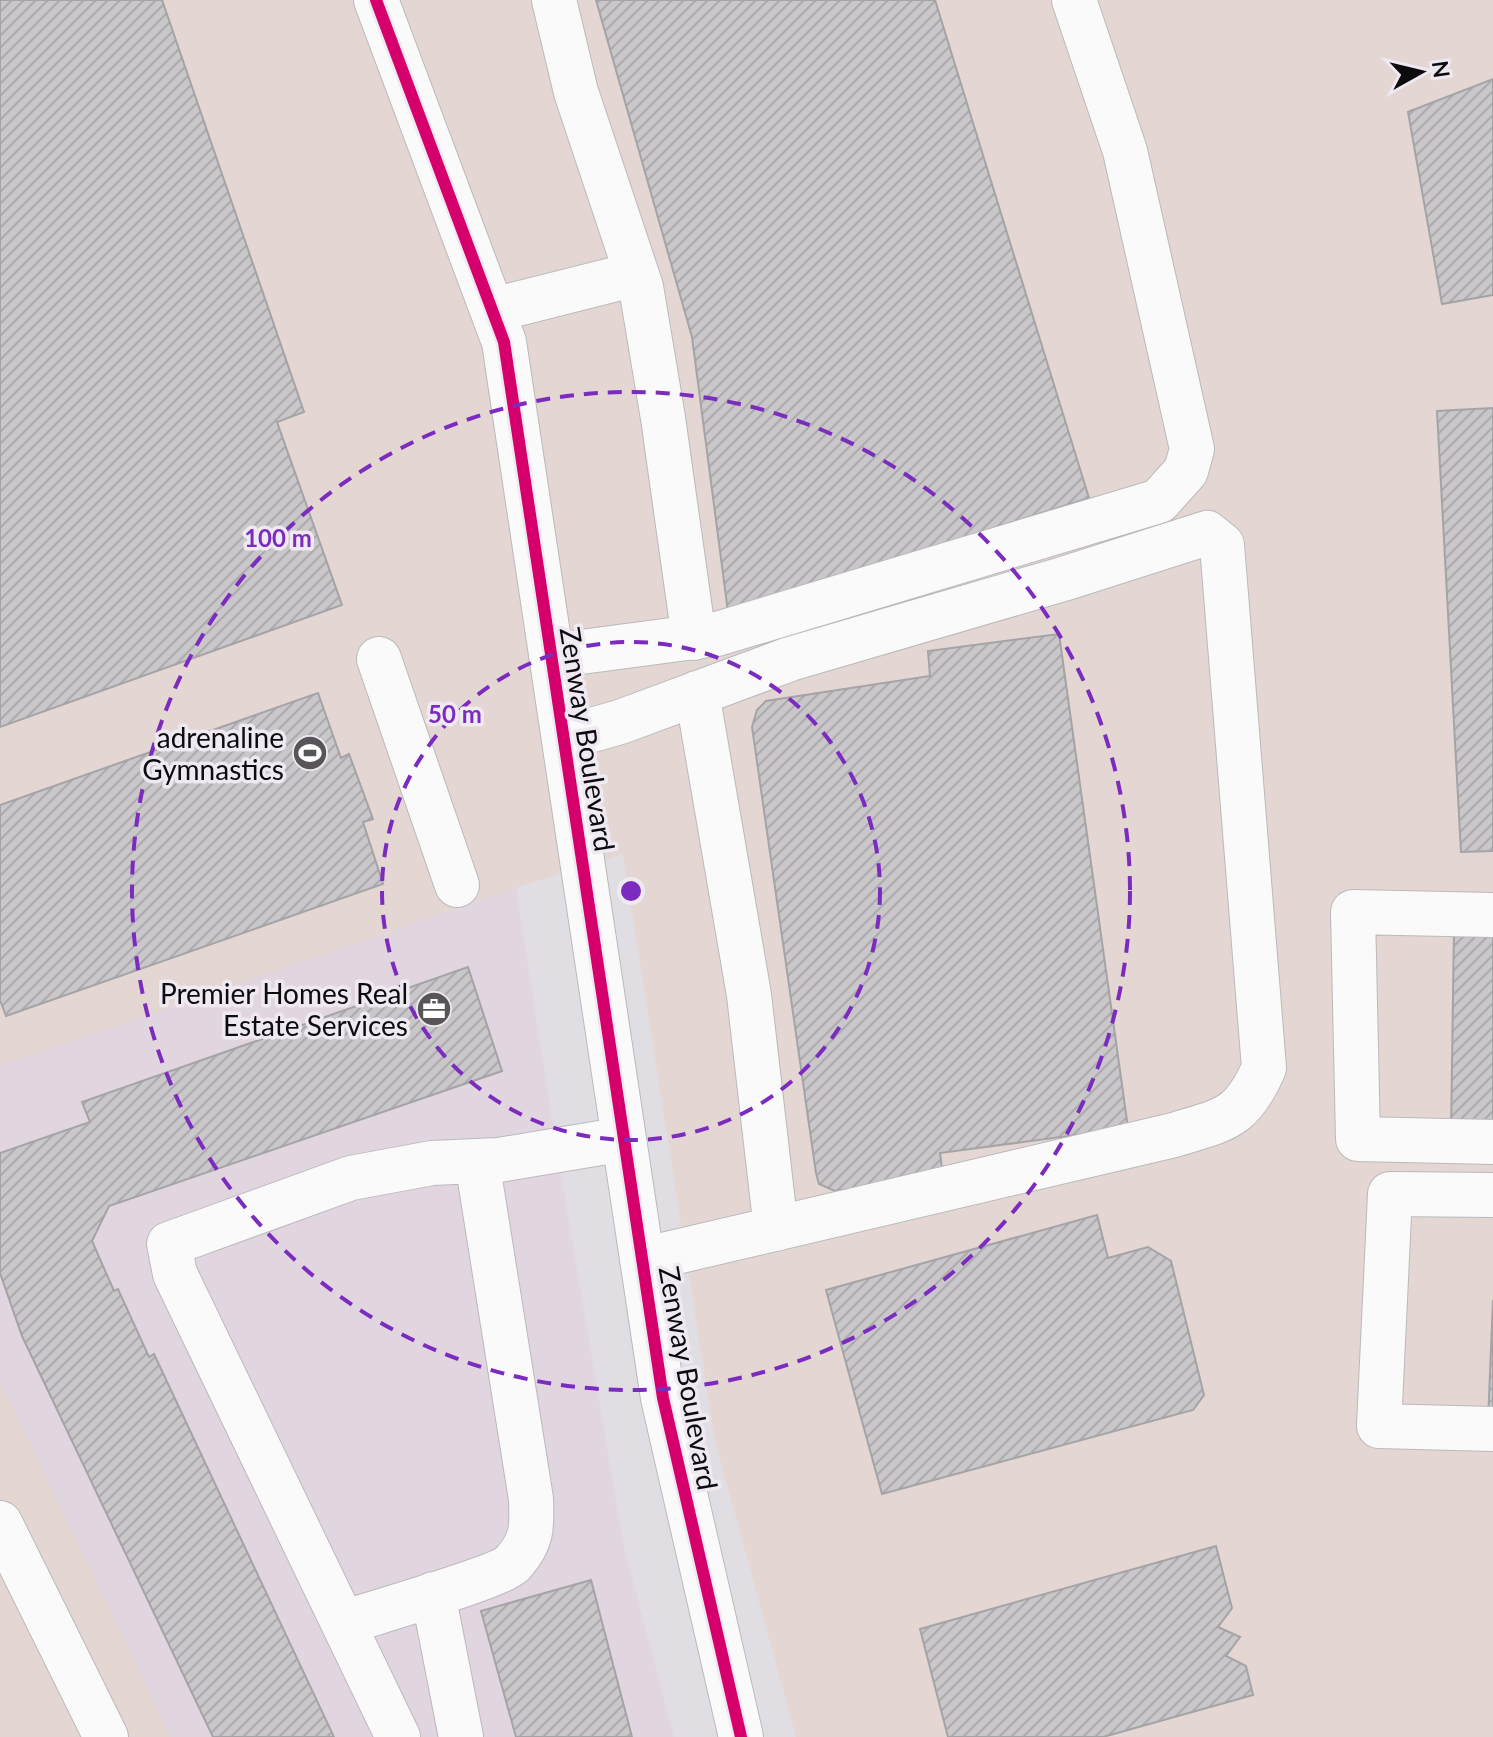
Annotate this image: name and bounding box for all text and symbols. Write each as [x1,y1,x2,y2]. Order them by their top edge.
north arrow [1381,32,1461,112]
text: N [1427,59,1456,79]
text: 100 m [244,523,312,552]
street label: Zenway Boulevard [553,624,623,854]
text: 50 m [428,699,482,728]
place label: adrenaline Gymnastics [142,720,284,786]
sports icon: adrenaline Gymnastics [291,734,329,772]
centre of rings [617,877,645,905]
place label: Premier Homes Real Estate Services [160,976,408,1042]
office icon: Premier Homes Real Estate Services [415,990,453,1028]
street label: Zenway Boulevard [653,1263,725,1493]

